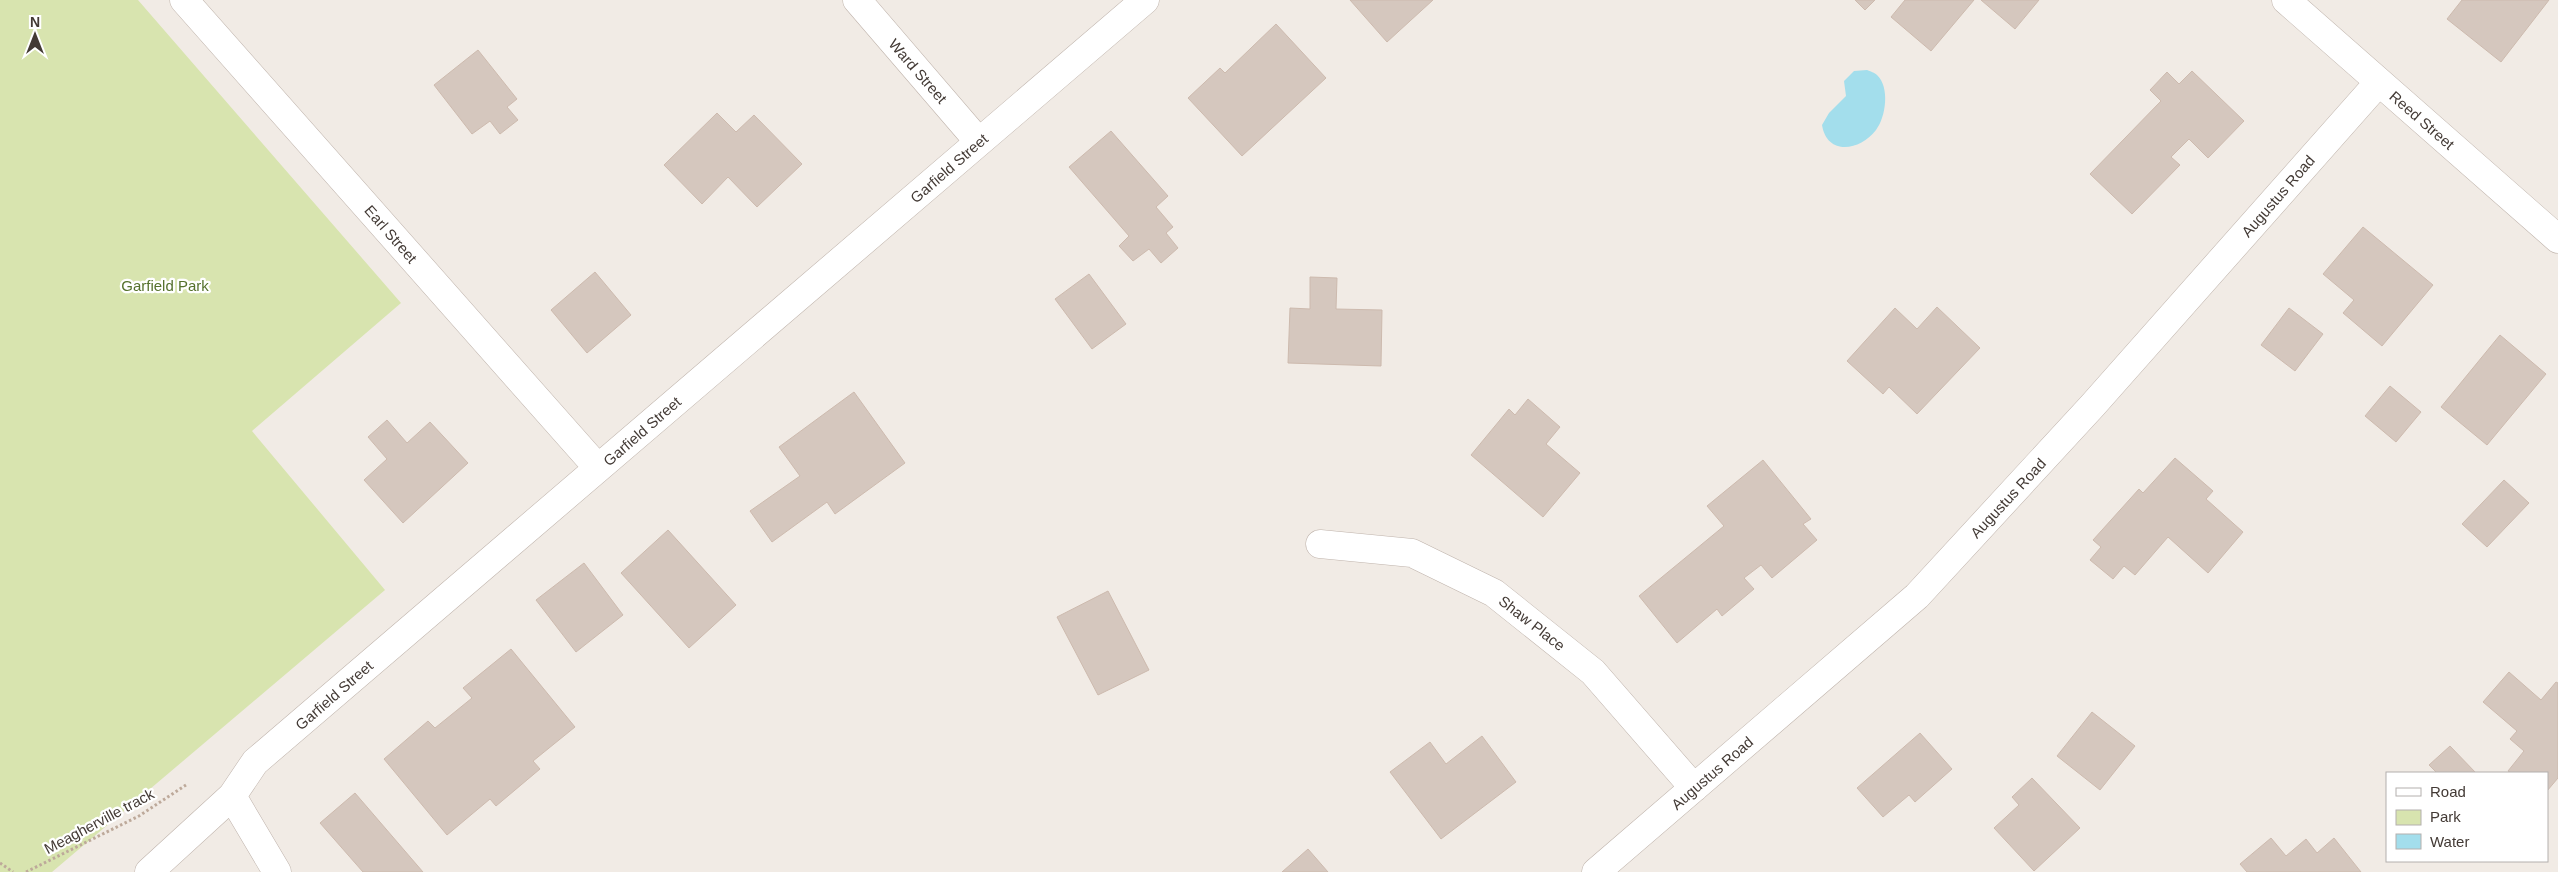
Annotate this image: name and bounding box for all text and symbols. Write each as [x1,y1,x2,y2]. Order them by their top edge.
north arrow [10,10,60,60]
text: N [30,14,40,30]
street label: Ward Street [886,35,951,107]
street label: Reed Street [2386,87,2458,153]
street label: Garfield Street [907,129,992,206]
street label: Augustus Road [2238,152,2318,240]
street label: Earl Street [361,202,421,267]
park label: Garfield Park [121,277,209,294]
street label: Garfield Street [600,392,685,469]
street label: Augustus Road [1967,455,2049,541]
street label: Shaw Place [1496,592,1568,654]
street label: Garfield Street [292,656,377,733]
street label: Augustus Road [1668,733,1756,813]
legend [2386,772,2548,862]
text: Road [2430,783,2466,800]
street label: Meagherville track [41,785,157,857]
text: Park [2430,808,2461,825]
text: Water [2430,833,2469,850]

